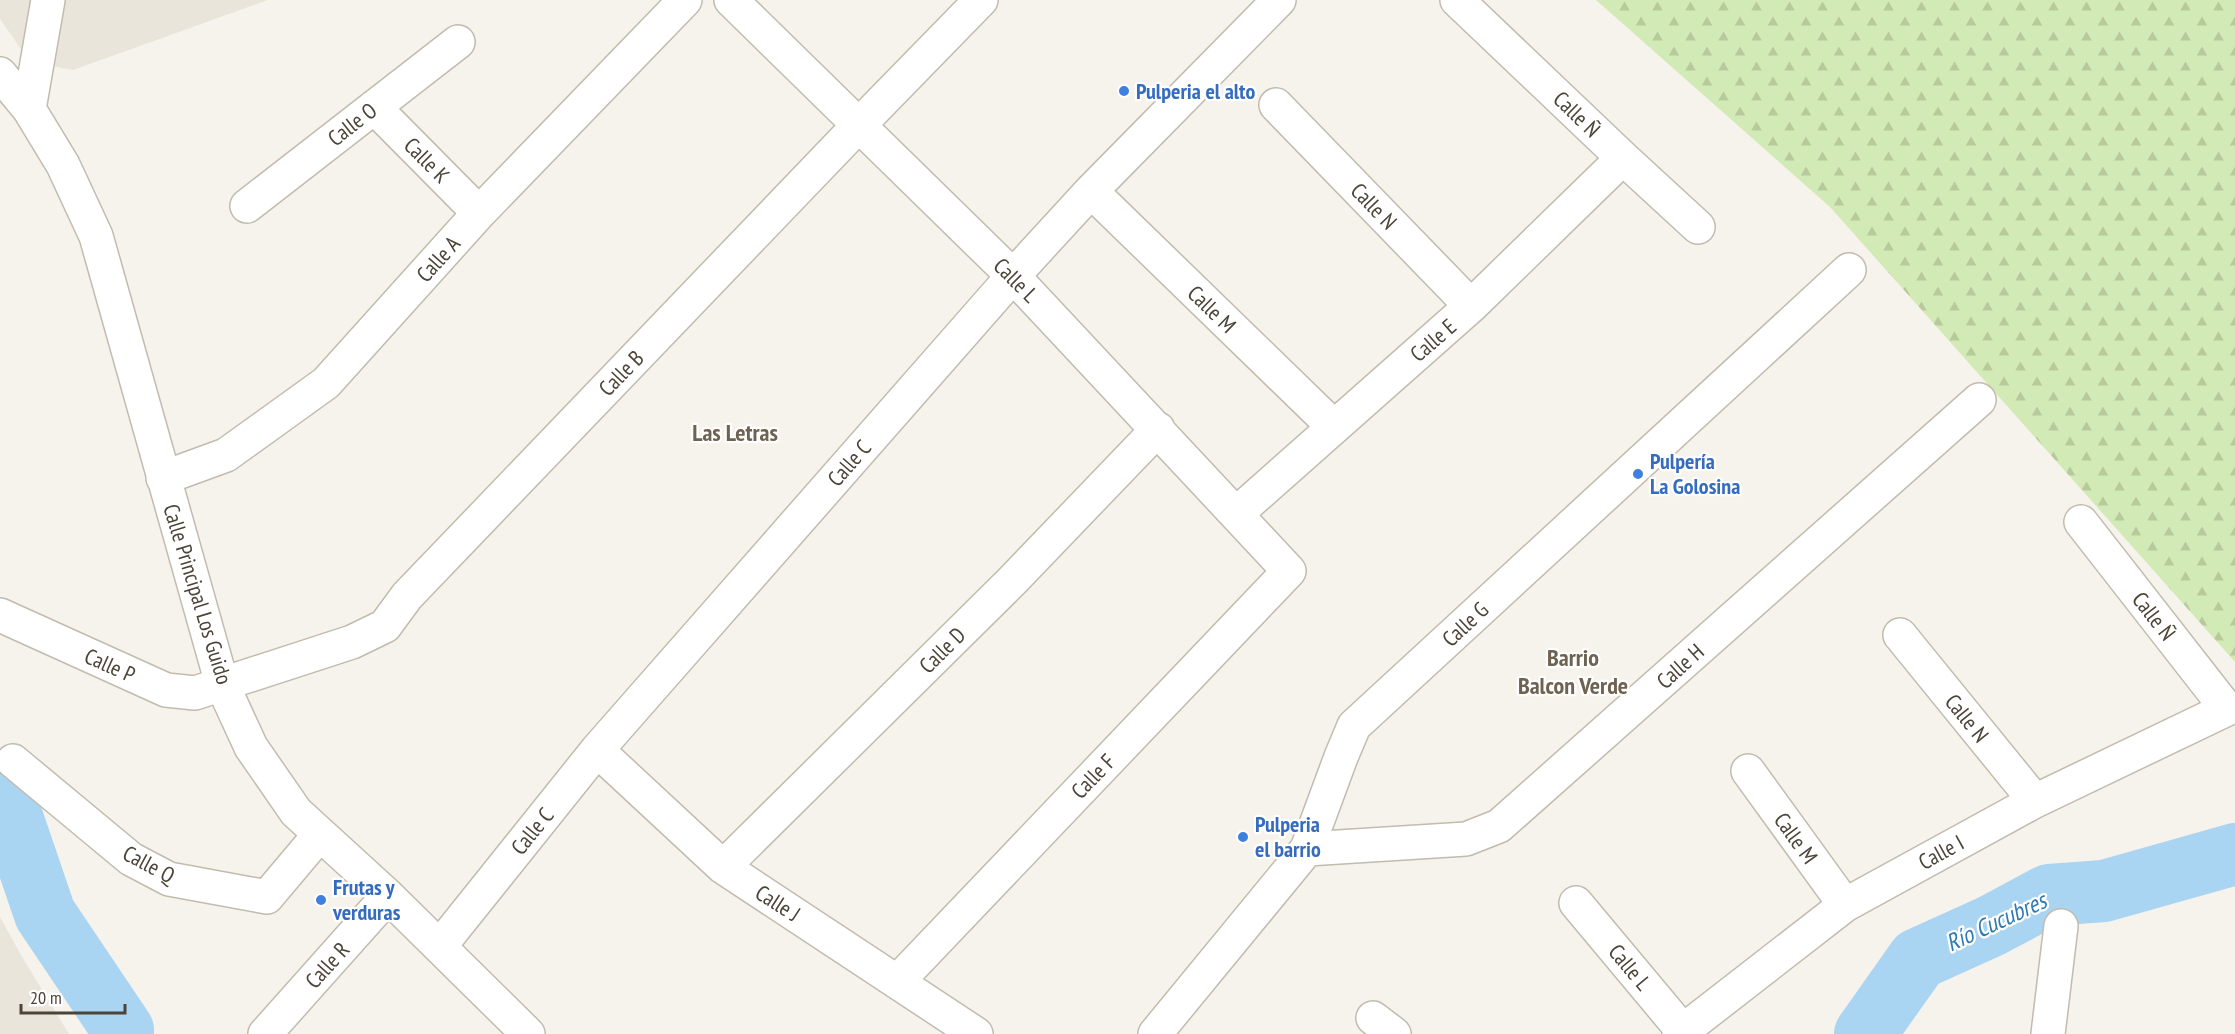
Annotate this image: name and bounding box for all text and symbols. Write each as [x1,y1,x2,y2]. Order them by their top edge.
place label: Pulperia el alto [1136,77,1255,105]
marker: Pulperia el alto [1117,84,1131,98]
street label: Calle Ñ [1548,85,1606,143]
street label: Calle O [322,96,382,152]
street label: Calle K [398,131,456,189]
street label: Calle N [1345,177,1403,235]
street label: Calle A [410,230,466,288]
street label: Calle L [988,252,1044,308]
street label: Calle M [1182,279,1242,339]
street label: Calle E [1404,312,1462,368]
street label: Calle B [593,344,649,402]
district label: Las Letras [692,417,778,448]
street label: Calle C [821,434,877,492]
place label: Pulpería La Golosina [1650,447,1740,500]
marker: Pulpería La Golosina [1631,467,1645,481]
street label: Calle Principal Los Guido [157,500,239,688]
street label: Calle Ñ [2126,586,2182,646]
street label: Calle G [1436,596,1494,652]
street label: Calle D [913,621,971,679]
street label: Calle H [1650,637,1710,695]
street label: Calle P [80,642,140,689]
district label: Barrio Balcon Verde [1518,642,1628,701]
street label: Calle N [1939,688,1995,748]
street label: Calle F [1065,748,1121,804]
street label: Calle C [505,802,559,860]
street label: Calle M [1768,807,1824,869]
place label: Pulperia el barrio [1255,810,1321,863]
street label: Calle I [1913,828,1969,876]
marker: Pulperia el barrio [1236,830,1250,844]
street label: Calle Q [118,839,181,890]
place label: Frutas y verduras [332,873,401,926]
street label: Calle J [750,878,806,928]
water label: Río Cucubres [1941,884,2054,958]
marker: Frutas y verduras [314,893,328,907]
street label: Calle R [299,936,355,994]
street label: Calle L [1603,938,1657,996]
scale bar [21,977,124,1015]
text: 20 m [30,986,62,1009]

